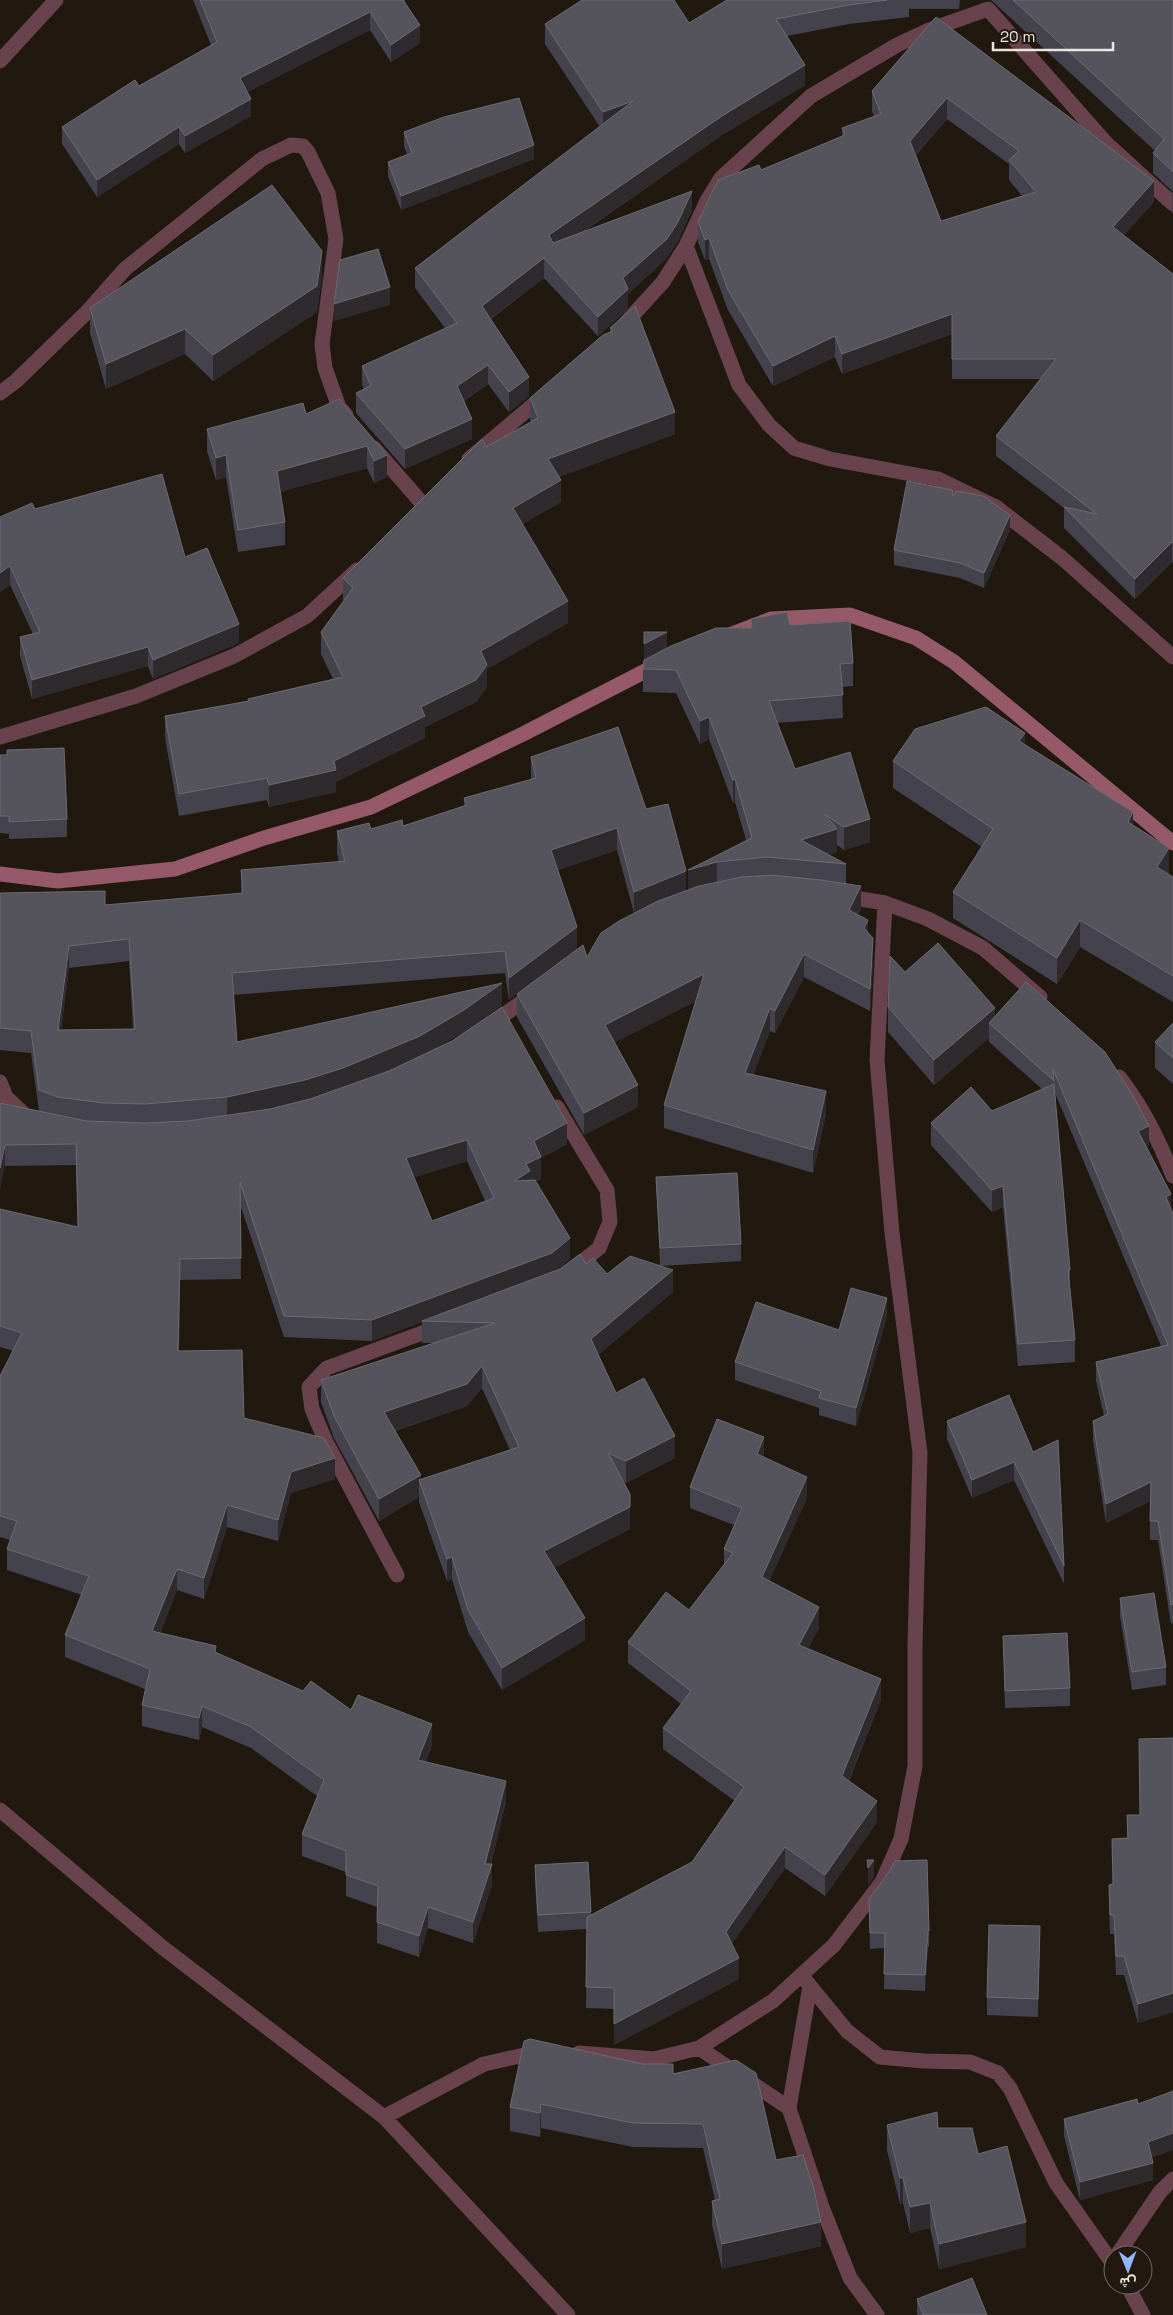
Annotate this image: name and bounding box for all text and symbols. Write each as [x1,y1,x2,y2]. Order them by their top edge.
scale bar [993,20,1113,52]
text: 20 m [1000,27,1035,46]
north arrow [1103,2245,1153,2295]
text: ش [1119,2274,1137,2292]

